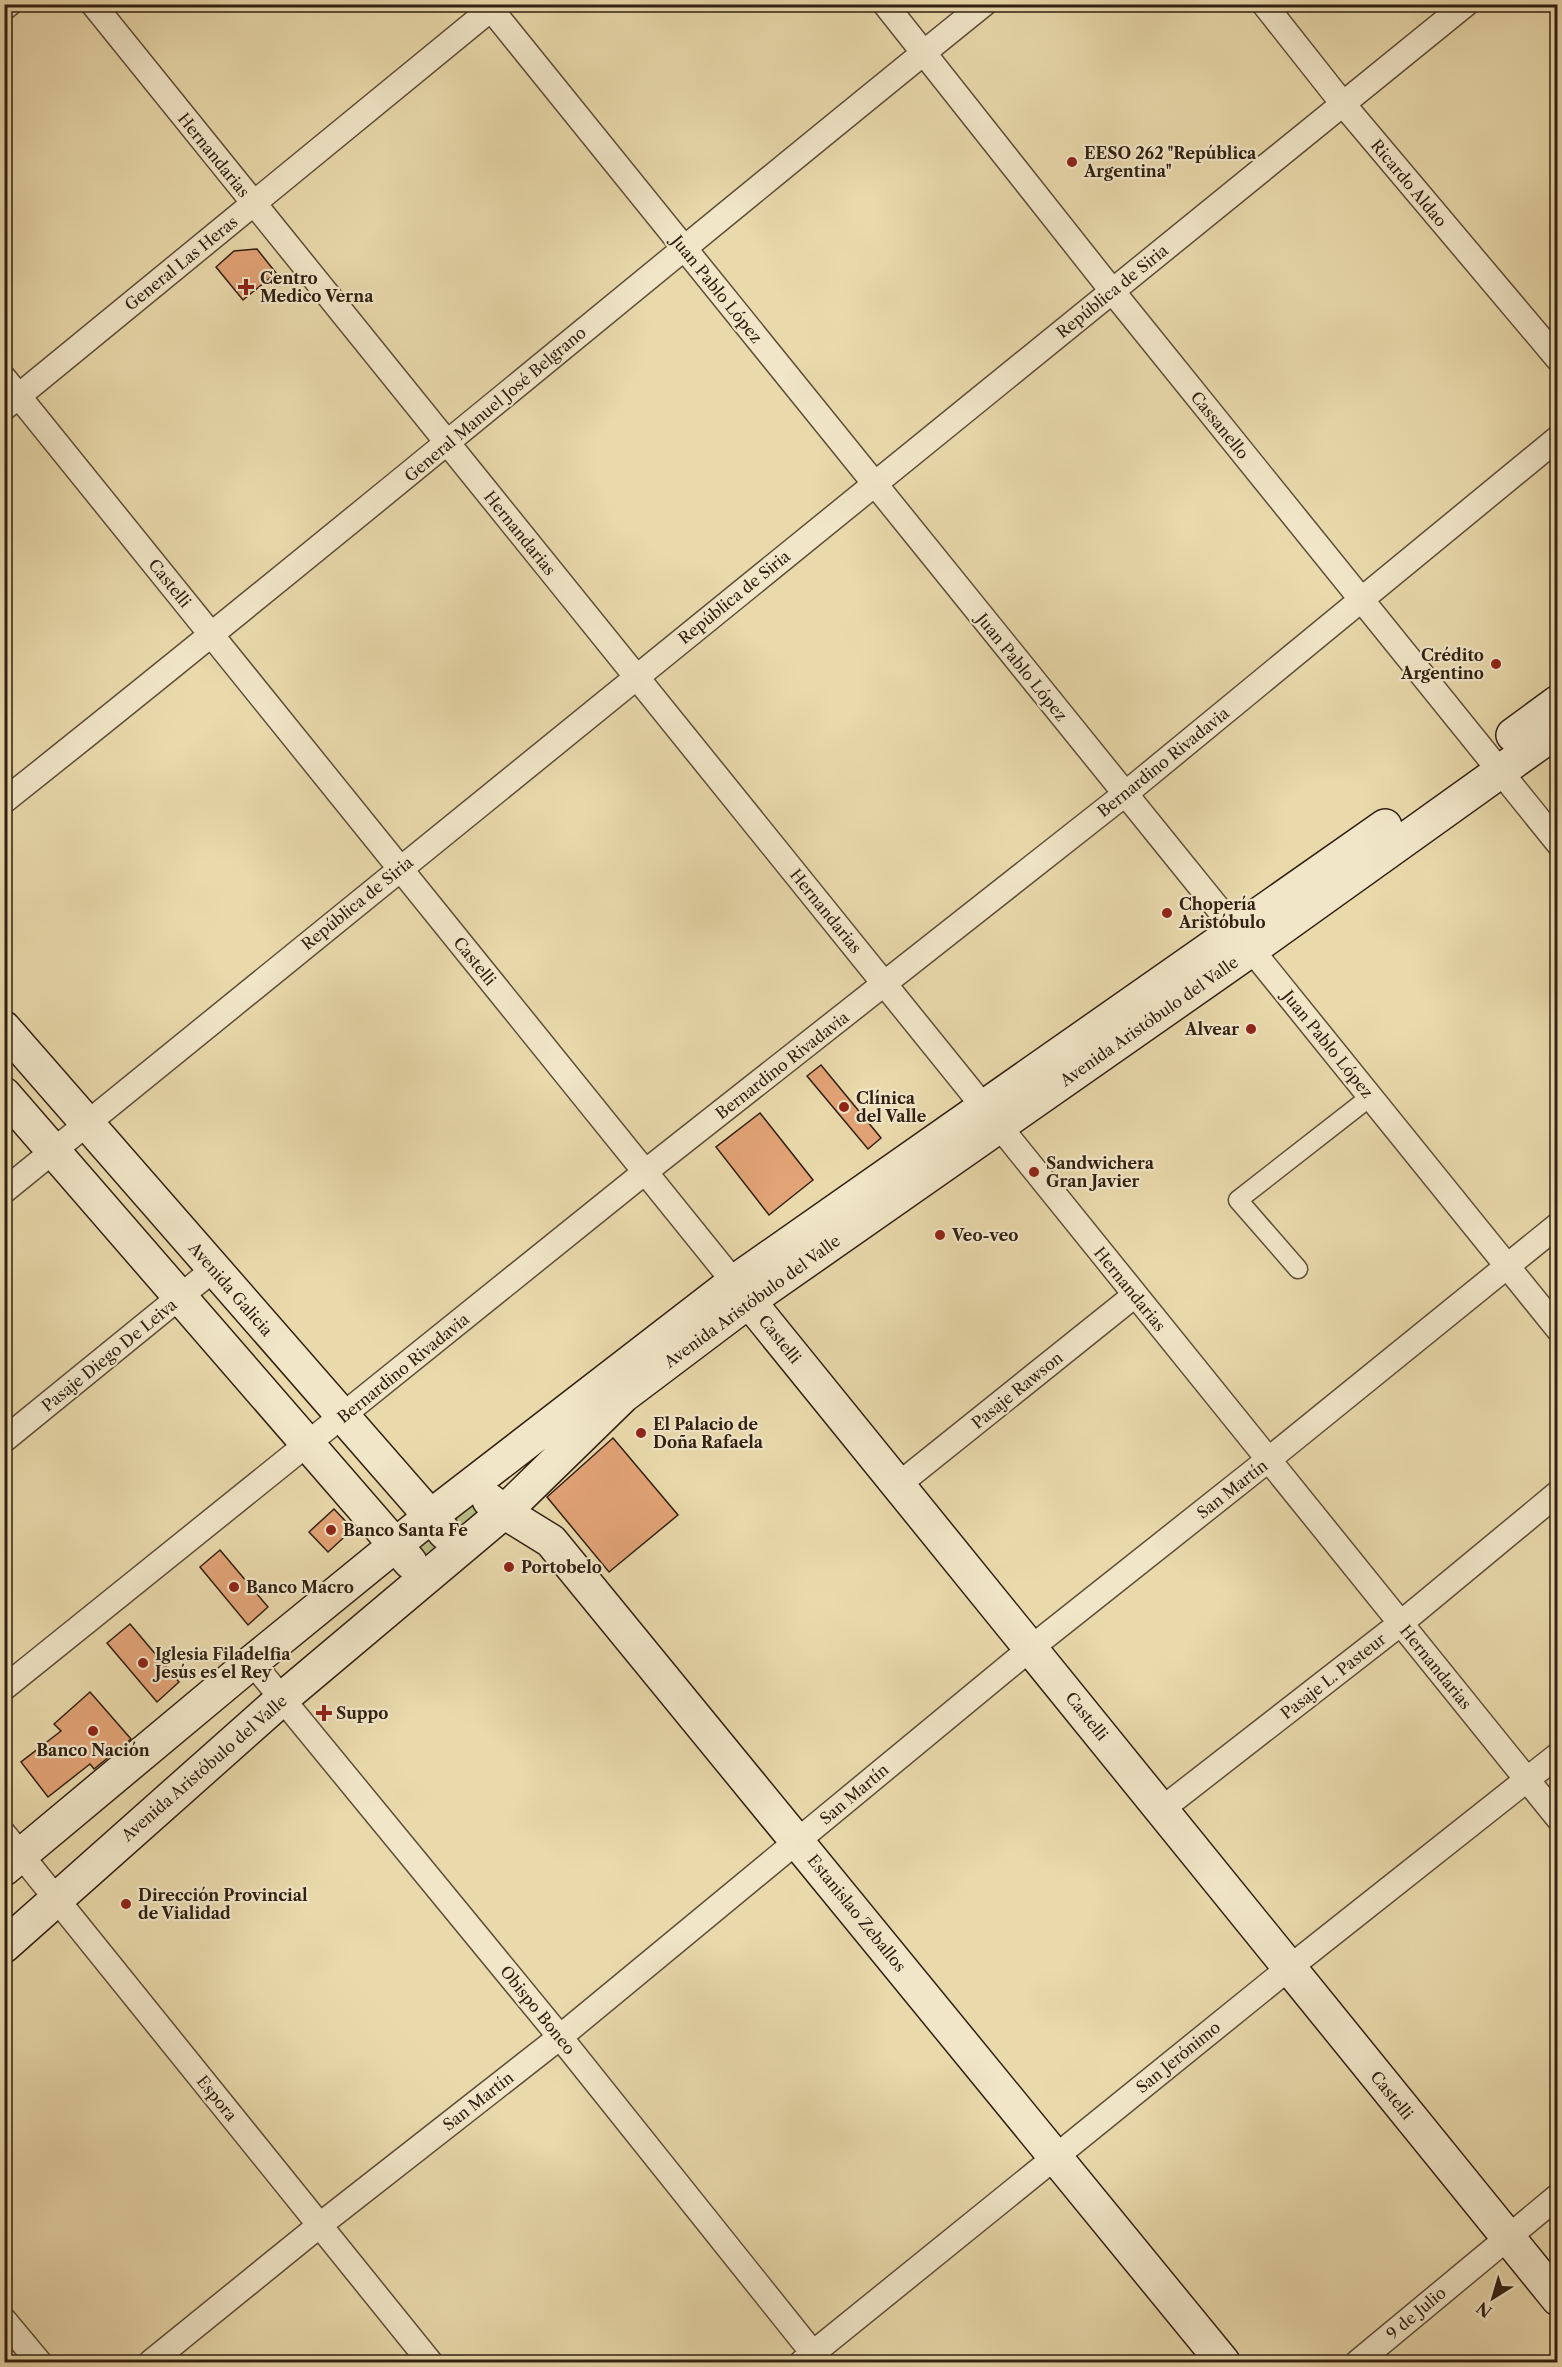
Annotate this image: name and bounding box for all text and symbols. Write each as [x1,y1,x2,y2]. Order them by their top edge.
street label: Hernandarias [174,109,254,201]
street label: Ricardo Aldao [1367,135,1451,231]
place label: EESO 262 "República Argentina" [1083,143,1257,181]
marker: EESO 262 "República Argentina" [1065,155,1079,169]
street label: General Las Heras [121,211,242,315]
street label: Juan Pablo López [666,229,767,347]
street label: República de Siria [1052,240,1172,342]
place label: Centro Medico Verna [260,268,374,306]
marker: Centro Medico Verna [237,278,255,296]
street label: General Manuel José Belgrano [400,322,590,486]
street label: Cassanello [1187,387,1254,463]
street label: Hernandarias [480,487,560,579]
street label: República de Siria [674,546,794,648]
street label: Castelli [144,555,196,611]
street label: Juan Pablo López [971,607,1072,725]
place label: Crédito Argentino [1400,645,1484,683]
marker: Crédito Argentino [1489,657,1503,671]
street label: Bernardino Rivadavia [1093,702,1233,821]
street label: República de Siria [297,852,417,954]
street label: Hernandarias [786,865,866,957]
place label: Chopería Aristóbulo [1178,894,1266,932]
marker: Chopería Aristóbulo [1160,906,1174,920]
street label: Castelli [449,933,501,989]
street label: Avenida Aristóbulo del Valle [1055,952,1242,1091]
street label: Juan Pablo López [1277,984,1378,1102]
street label: Bernardino Rivadavia [711,1006,853,1123]
place label: Alvear [1184,1019,1239,1039]
marker: Alvear [1244,1022,1258,1036]
place label: Clínica del Valle [856,1088,927,1126]
marker: Clínica del Valle [837,1100,851,1114]
place label: Sandwichera Gran Javier [1046,1153,1155,1191]
marker: Sandwichera Gran Javier [1027,1165,1041,1179]
place label: Veo-veo [951,1225,1018,1245]
marker: Veo-veo [933,1228,947,1242]
street label: Avenida Aristóbulo del Valle [659,1230,844,1372]
street label: Avenida Galicia [184,1237,278,1340]
street label: Hernandarias [1090,1243,1170,1335]
street label: Pasaje Diego De Leiva [37,1294,181,1416]
street label: Bernardino Rivadavia [333,1308,473,1427]
street label: Castelli [754,1311,806,1367]
street label: Pasaje Rawson [967,1347,1067,1433]
place label: El Palacio de Doña Rafaela [653,1414,764,1452]
marker: El Palacio de Doña Rafaela [634,1426,648,1440]
street label: San Martín [1193,1455,1271,1523]
place label: Banco Santa Fe [343,1520,468,1540]
marker: Banco Santa Fe [324,1523,338,1537]
place label: Portobelo [521,1557,602,1577]
marker: Portobelo [502,1560,516,1574]
place label: Banco Macro [246,1577,354,1597]
marker: Banco Macro [227,1580,241,1594]
street label: Hernandarias [1396,1621,1476,1713]
street label: Pasaje L. Pasteur [1277,1629,1390,1723]
place label: Iglesia Filadelfia Jesús es el Rey [152,1644,291,1682]
marker: Iglesia Filadelfia Jesús es el Rey [136,1656,150,1670]
street label: Castelli [1061,1688,1113,1744]
street label: Avenida Aristóbulo del Valle [116,1691,291,1846]
place label: Suppo [336,1703,388,1723]
marker: Suppo [317,1706,331,1720]
marker: Banco Nación [86,1724,100,1738]
place label: Banco Nación [36,1740,150,1760]
street label: San Martín [815,1759,893,1829]
street label: Estanislao Zeballos [804,1850,910,1976]
place label: Dirección Provincial de Vialidad [138,1885,308,1923]
marker: Dirección Provincial de Vialidad [119,1897,133,1911]
street label: Obispo Boneo [496,1962,580,2059]
street label: San Jerónimo [1132,2017,1224,2097]
street label: San Martín [439,2067,517,2135]
street label: Castelli [1366,2067,1418,2123]
street label: Espora [193,2071,242,2125]
north arrow [1463,2268,1523,2328]
street label: 9 de Julio [1382,2282,1450,2344]
text: N [1472,2298,1496,2322]

